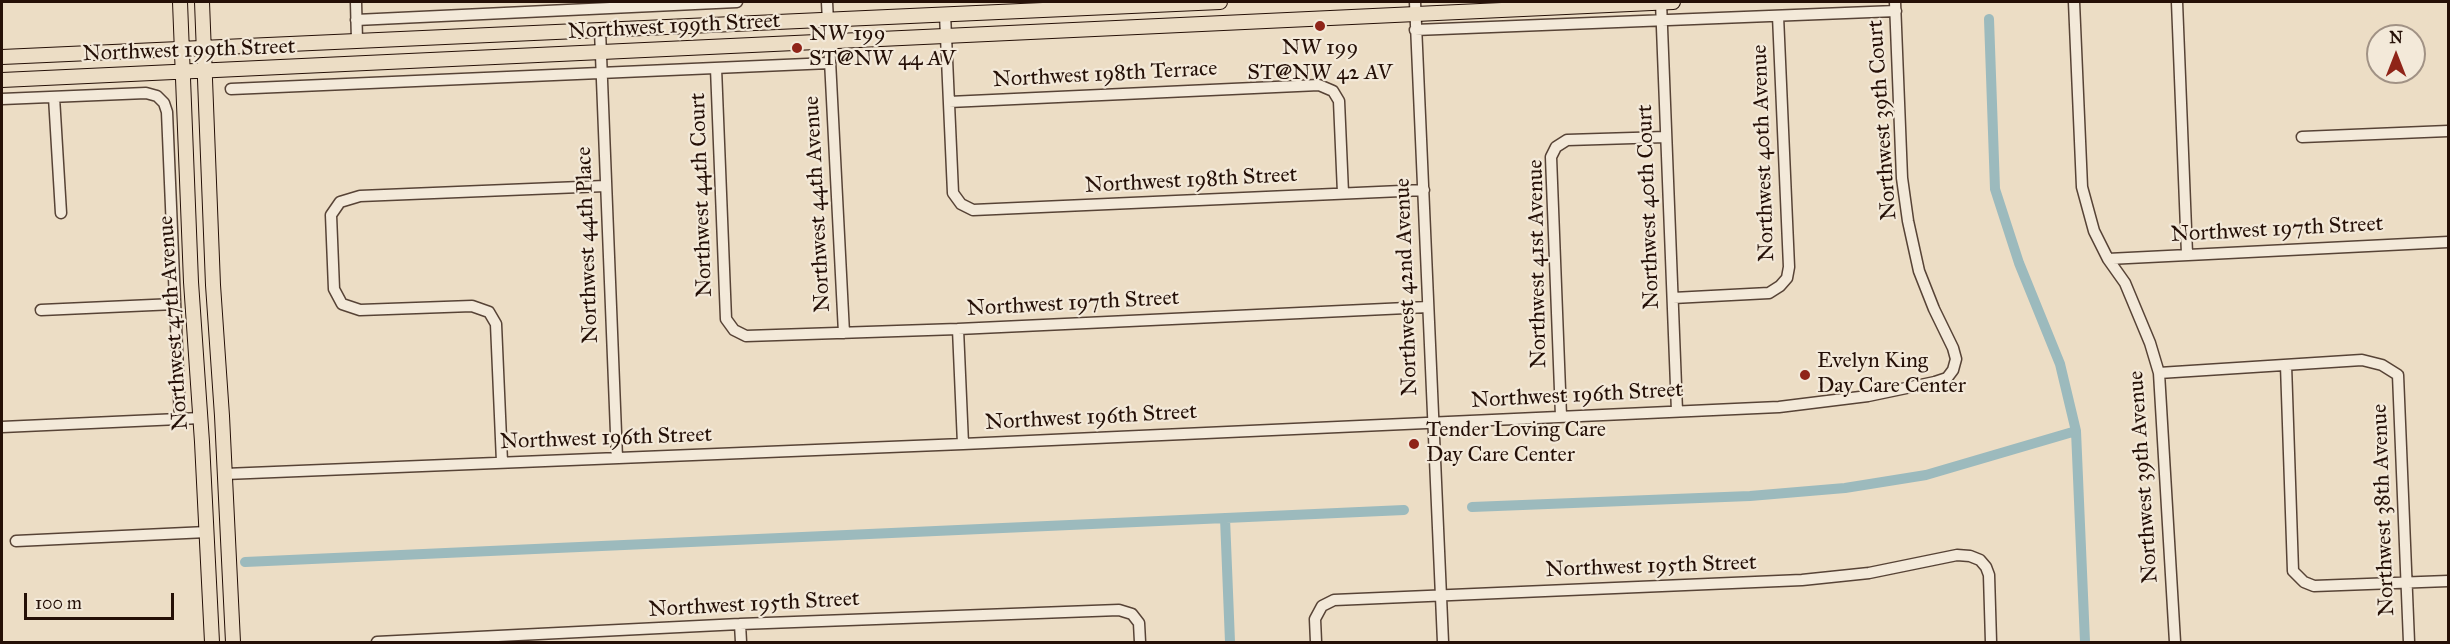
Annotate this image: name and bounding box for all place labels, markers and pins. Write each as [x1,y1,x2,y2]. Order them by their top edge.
marker: NW 199 ST@NW 42 AV [1313,19,1327,33]
place label: NW 199 ST@NW 44 AV [809,22,956,74]
place label: NW 199 ST@NW 42 AV [1247,36,1393,88]
marker: NW 199 ST@NW 44 AV [790,41,804,55]
place label: Evelyn King Day Care Center [1817,349,1966,400]
marker: Evelyn King Day Care Center [1798,368,1812,382]
place label: Tender Loving Care Day Care Center [1426,418,1606,470]
marker: Tender Loving Care Day Care Center [1407,437,1421,451]

